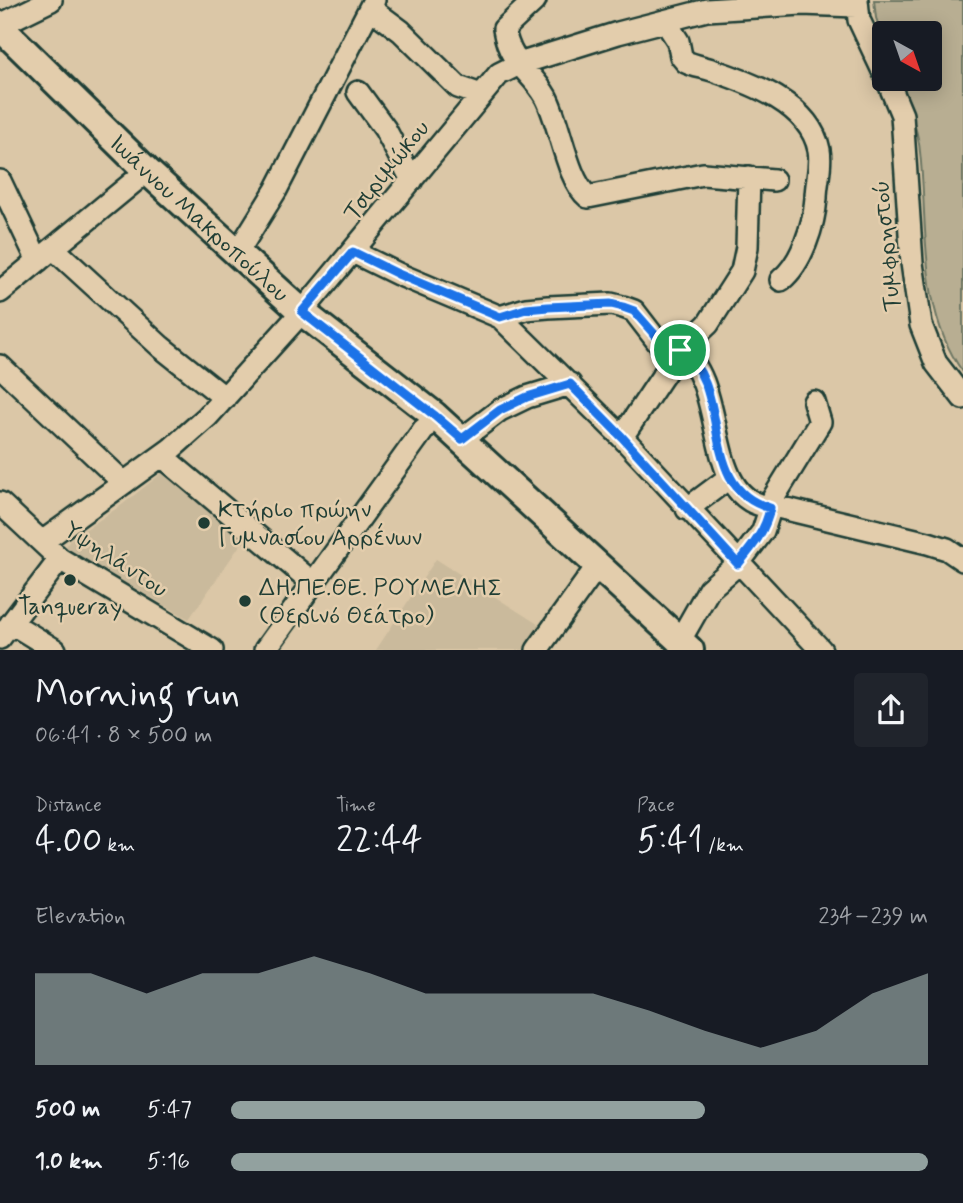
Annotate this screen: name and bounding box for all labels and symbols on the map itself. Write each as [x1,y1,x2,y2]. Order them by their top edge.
north arrow [872,21,942,91]
street label: Τσιριμώκου [337,114,437,228]
street label: Ιωάννου Μακροπούλου [102,128,295,310]
street label: Τυμφρηστού [866,179,909,313]
pin [650,320,710,380]
place label: Κτήριο πρώην Γυμνασίου Αρρένων [218,495,422,554]
street label: Υψηλάντου [57,515,173,605]
marker: Κτήριο πρώην Γυμνασίου Αρρένων [196,515,212,531]
marker: Tanqueray [62,572,78,588]
place label: ΔΗ.ΠΕ.ΘΕ. ΡΟΥΜΕΛΗΣ (Θερινό Θεάτρο) [259,573,502,632]
place label: Tanqueray [18,592,122,623]
marker: ΔΗ.ΠΕ.ΘΕ. ΡΟΥΜΕΛΗΣ (Θερινό Θεάτρο) [237,593,253,609]

